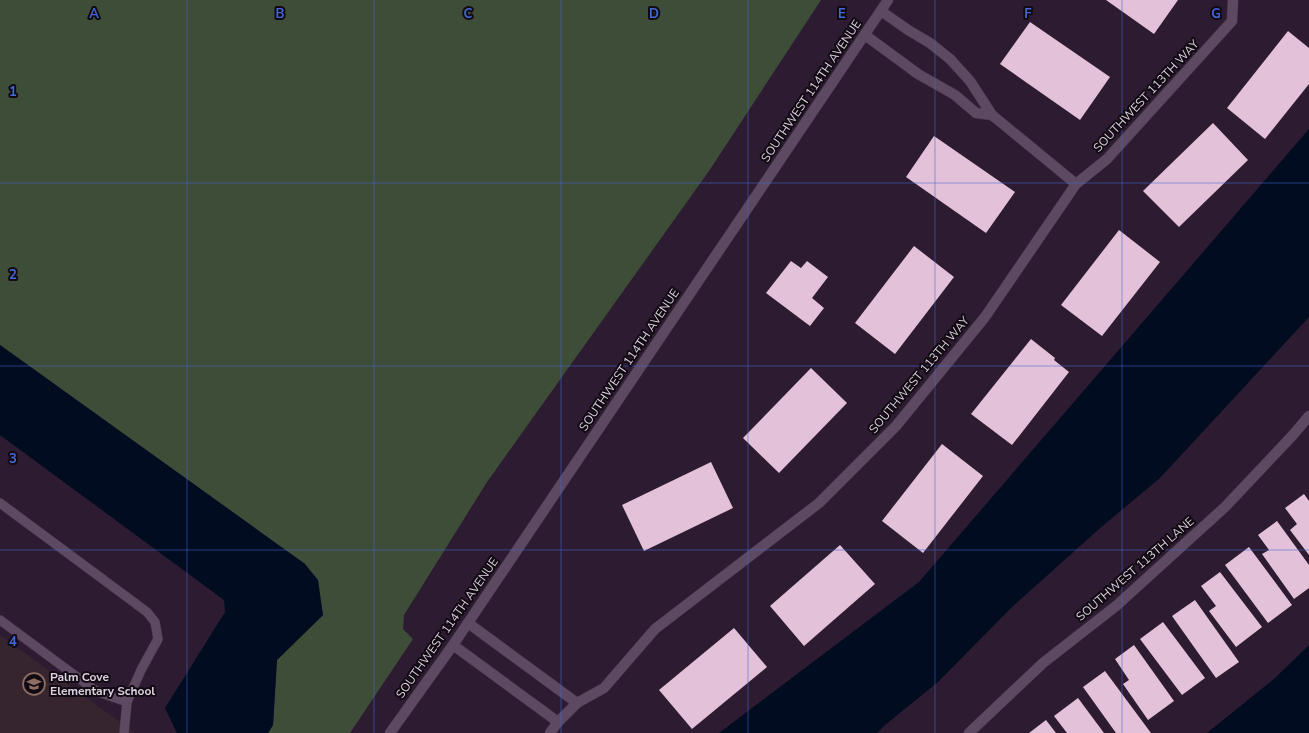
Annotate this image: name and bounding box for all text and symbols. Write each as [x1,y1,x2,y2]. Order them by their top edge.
text: A [89,5,99,23]
text: B [276,5,285,23]
text: C [464,5,473,23]
text: D [649,5,659,23]
text: E [838,5,846,23]
text: F [1024,5,1032,23]
text: G [1211,5,1221,23]
street label: SOUTHWEST 114TH AVENUE [757,17,865,165]
street label: SOUTHWEST 113TH WAY [1090,36,1203,156]
text: 1 [9,83,17,101]
text: 2 [9,266,17,284]
street label: SOUTHWEST 114TH AVENUE [575,286,683,434]
street label: SOUTHWEST 113TH WAY [865,313,973,437]
text: 3 [9,450,17,468]
street label: SOUTHWEST 113TH LANE [1073,513,1197,625]
street label: SOUTHWEST 114TH AVENUE [392,554,502,702]
text: 4 [9,633,17,651]
place label: Palm Cove Elementary School [50,669,155,699]
school or university icon: Palm Cove Elementary School [21,671,47,697]

